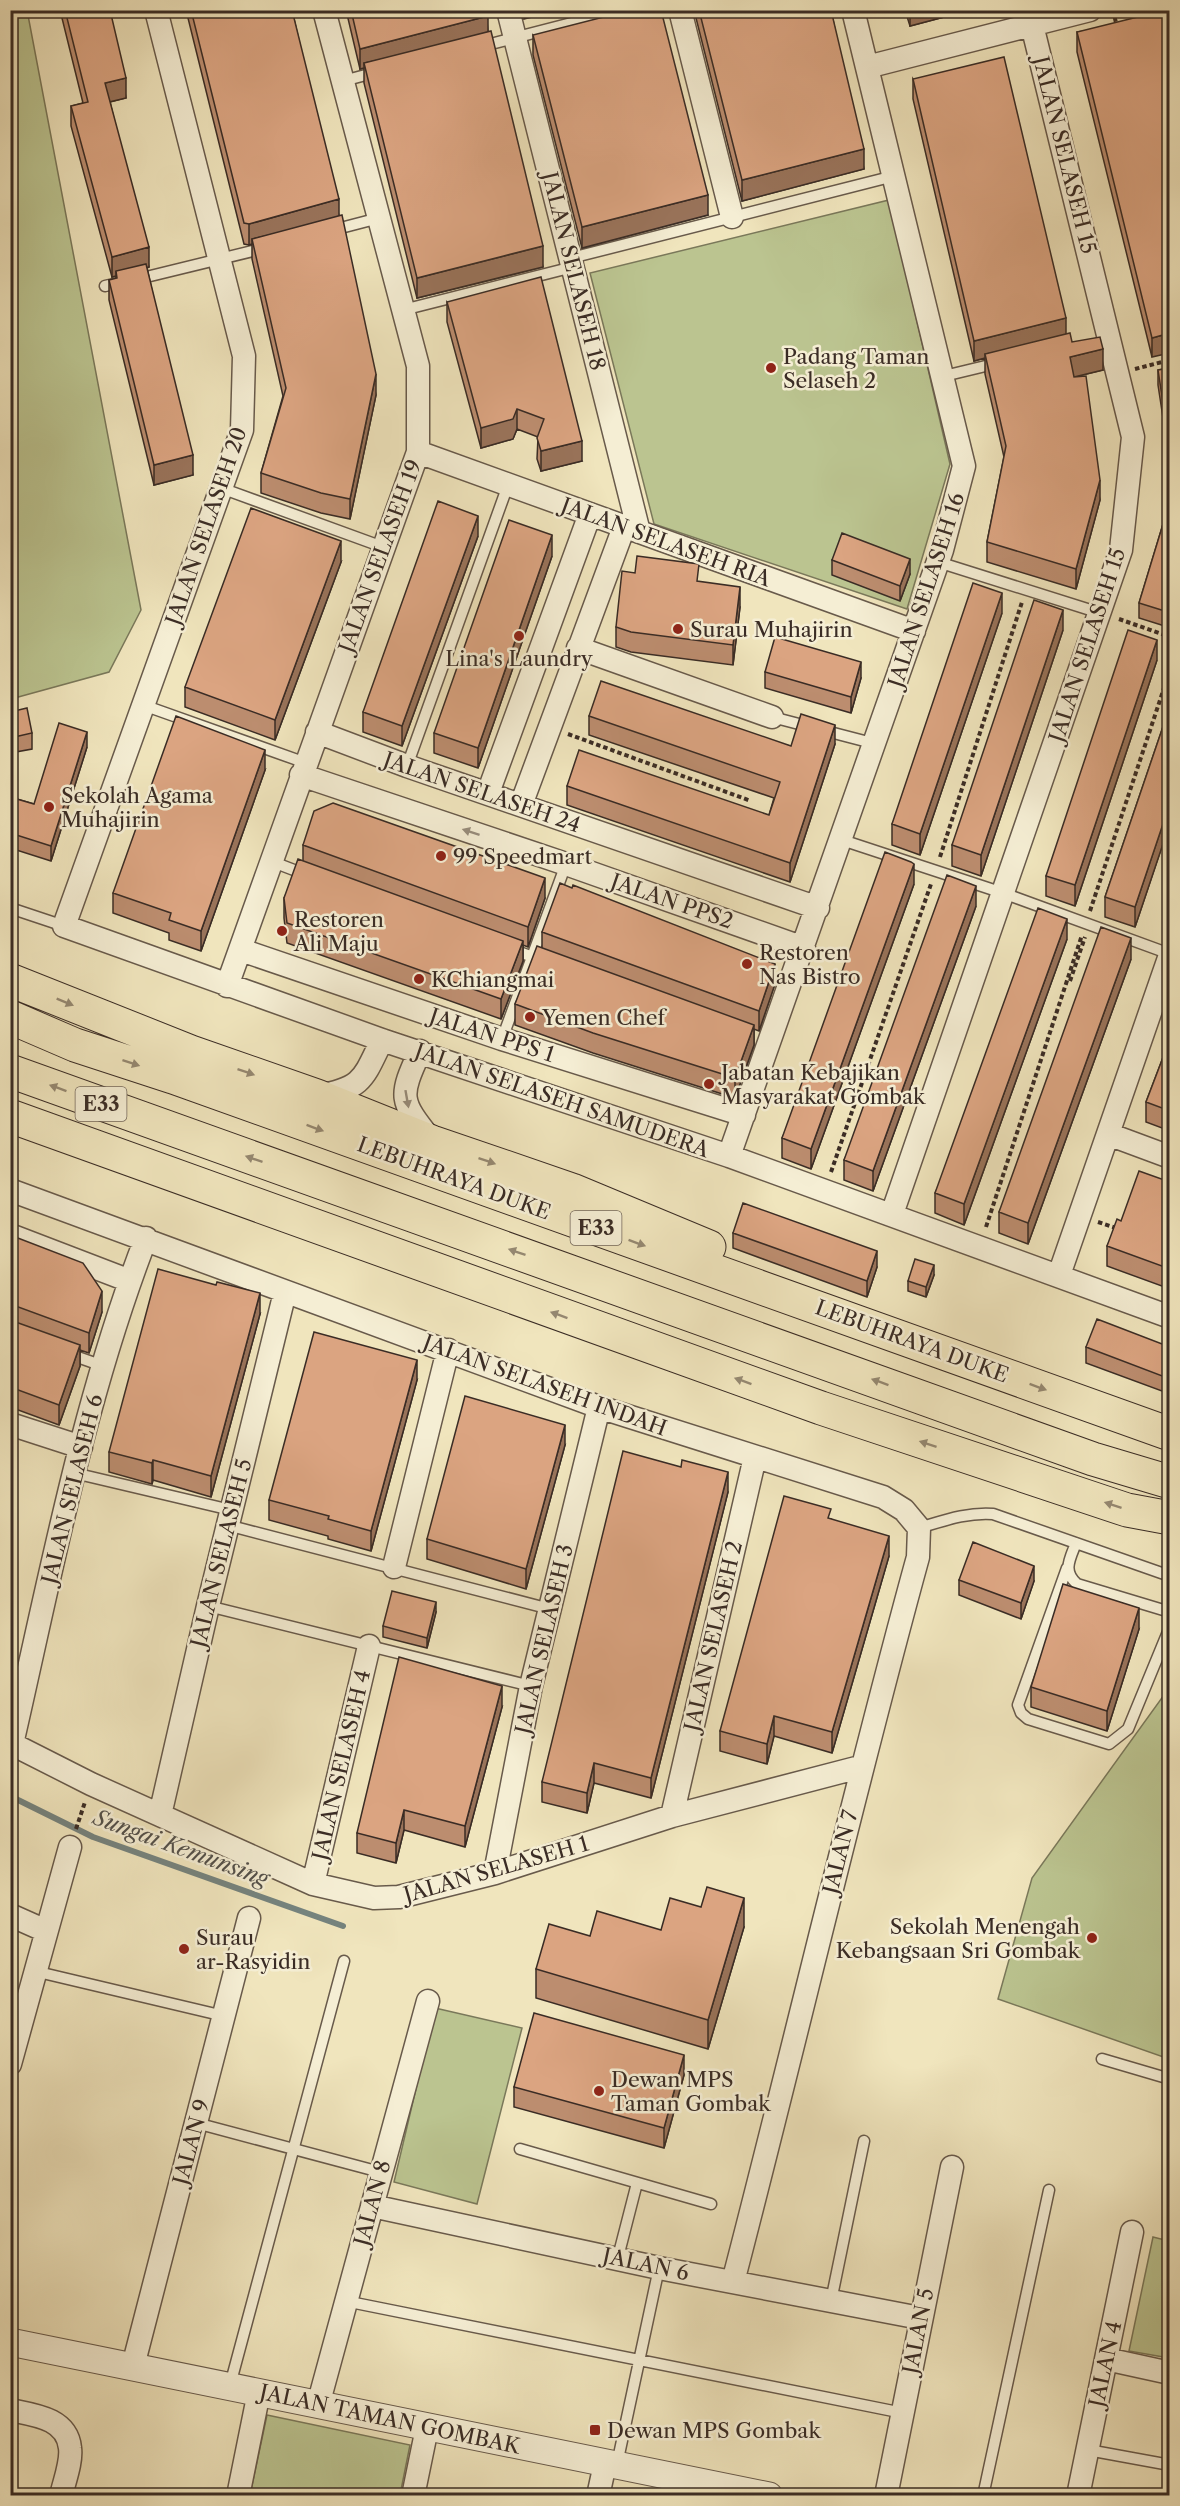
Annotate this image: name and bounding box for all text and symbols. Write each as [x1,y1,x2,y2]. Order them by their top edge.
street label: JALAN SELASEH 15 [1028,51,1102,256]
street label: JALAN SELASEH 18 [537,166,611,373]
place label: Padang Taman Selaseh 2 [783,344,929,393]
marker: Padang Taman Selaseh 2 [764,361,778,375]
street label: JALAN SELASEH 20 [159,424,252,631]
street label: JALAN SELASEH 19 [332,456,427,659]
street label: JALAN SELASEH 16 [882,489,969,693]
street label: JALAN SELASEH RIA [555,491,775,592]
street label: JALAN SELASEH 15 [1043,545,1130,748]
place label: Surau Muhajirin [690,617,853,642]
marker: Surau Muhajirin [671,622,685,636]
marker: Lina's Laundry [512,629,526,643]
place label: Lina's Laundry [445,646,593,671]
street label: JALAN SELASEH 24 [377,746,584,837]
place label: Sekolah Agama Muhajirin [61,783,214,832]
marker: Sekolah Agama Muhajirin [42,800,56,814]
one-way arrow [462,827,480,836]
place label: 99 Speedmart [453,844,592,869]
marker: 99 Speedmart [434,849,448,863]
street label: JALAN PPS2 [605,867,736,934]
place label: Restoren Ali Maju [293,907,384,956]
marker: Restoren Ali Maju [275,924,289,938]
place label: Restoren Nas Bistro [759,940,861,989]
marker: Restoren Nas Bistro [740,957,754,971]
place label: KChiangmai [431,967,554,992]
marker: KChiangmai [412,972,426,986]
one-way arrow [56,998,74,1007]
street label: JALAN PPS 1 [423,1002,558,1067]
place label: Yemen Chef [541,1005,667,1030]
marker: Yemen Chef [523,1010,537,1024]
street label: JALAN SELASEH SAMUDERA [409,1037,713,1162]
one-way arrow [122,1059,140,1068]
place label: Jabatan Kebajikan Masyarakat Gombak [718,1060,926,1109]
one-way arrow [238,1067,256,1077]
marker: Jabatan Kebajikan Masyarakat Gombak [702,1077,716,1091]
one-way arrow [49,1083,67,1093]
road number: E33 [76,1087,126,1121]
one-way arrow [402,1089,411,1108]
one-way arrow [306,1123,324,1133]
street label: LEBUHRAYA DUKE [354,1131,554,1225]
one-way arrow [245,1154,263,1164]
one-way arrow [478,1156,496,1166]
road number: E33 [570,1211,622,1245]
one-way arrow [628,1238,646,1248]
one-way arrow [508,1247,526,1257]
street label: LEBUHRAYA DUKE [812,1294,1012,1388]
one-way arrow [550,1310,568,1320]
street label: JALAN SELASEH INDAH [417,1328,670,1441]
one-way arrow [734,1375,752,1385]
one-way arrow [871,1377,889,1387]
one-way arrow [1029,1382,1047,1392]
street label: JALAN SELASEH 6 [36,1392,108,1589]
one-way arrow [918,1438,936,1448]
street label: JALAN SELASEH 5 [185,1456,257,1653]
one-way arrow [1104,1499,1122,1509]
street label: JALAN SELASEH 2 [678,1538,747,1736]
street label: JALAN SELASEH 3 [509,1542,578,1739]
street label: JALAN SELASEH 4 [306,1667,375,1865]
water label: Sungai Kemunsing [88,1803,274,1893]
street label: JALAN 7 [817,1807,863,1899]
street label: JALAN SELASEH 1 [398,1831,591,1908]
place label: Sekolah Menengah Kebangsaan Sri Gombak [836,1914,1081,1963]
place label: Surau ar-Rasyidin [196,1925,310,1974]
marker: Sekolah Menengah Kebangsaan Sri Gombak [1085,1931,1099,1945]
marker: Surau ar-Rasyidin [177,1942,191,1956]
place label: Dewan MPS Taman Gombak [611,2067,771,2116]
marker: Dewan MPS Taman Gombak [592,2084,606,2098]
street label: JALAN 9 [167,2096,214,2190]
street label: JALAN 8 [348,2157,395,2252]
street label: JALAN 6 [598,2242,691,2285]
street label: JALAN 5 [897,2286,939,2379]
street label: JALAN 4 [1083,2319,1126,2412]
street label: JALAN TAMAN GOMBAK [255,2379,523,2459]
place label: Dewan MPS Gombak [607,2418,821,2443]
marker: Dewan MPS Gombak [588,2423,602,2437]

